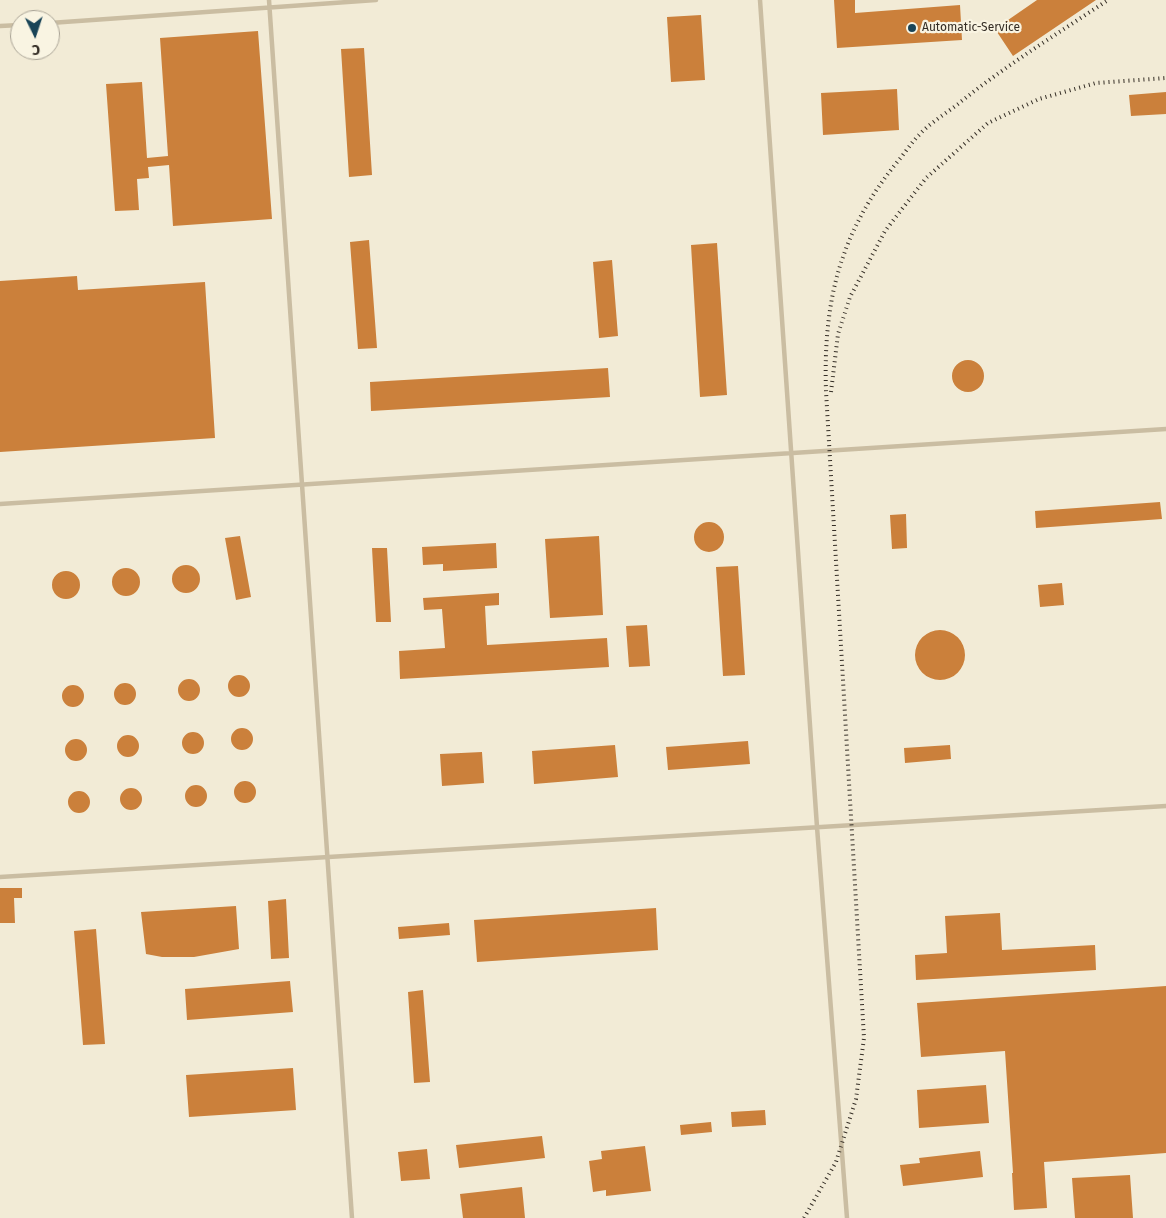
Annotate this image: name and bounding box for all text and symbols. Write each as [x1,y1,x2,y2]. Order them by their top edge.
north arrow [10,10,60,60]
place label: Automatic-Service [922,21,1020,35]
marker: Automatic-Service [906,22,918,34]
text: С [31,41,41,58]

